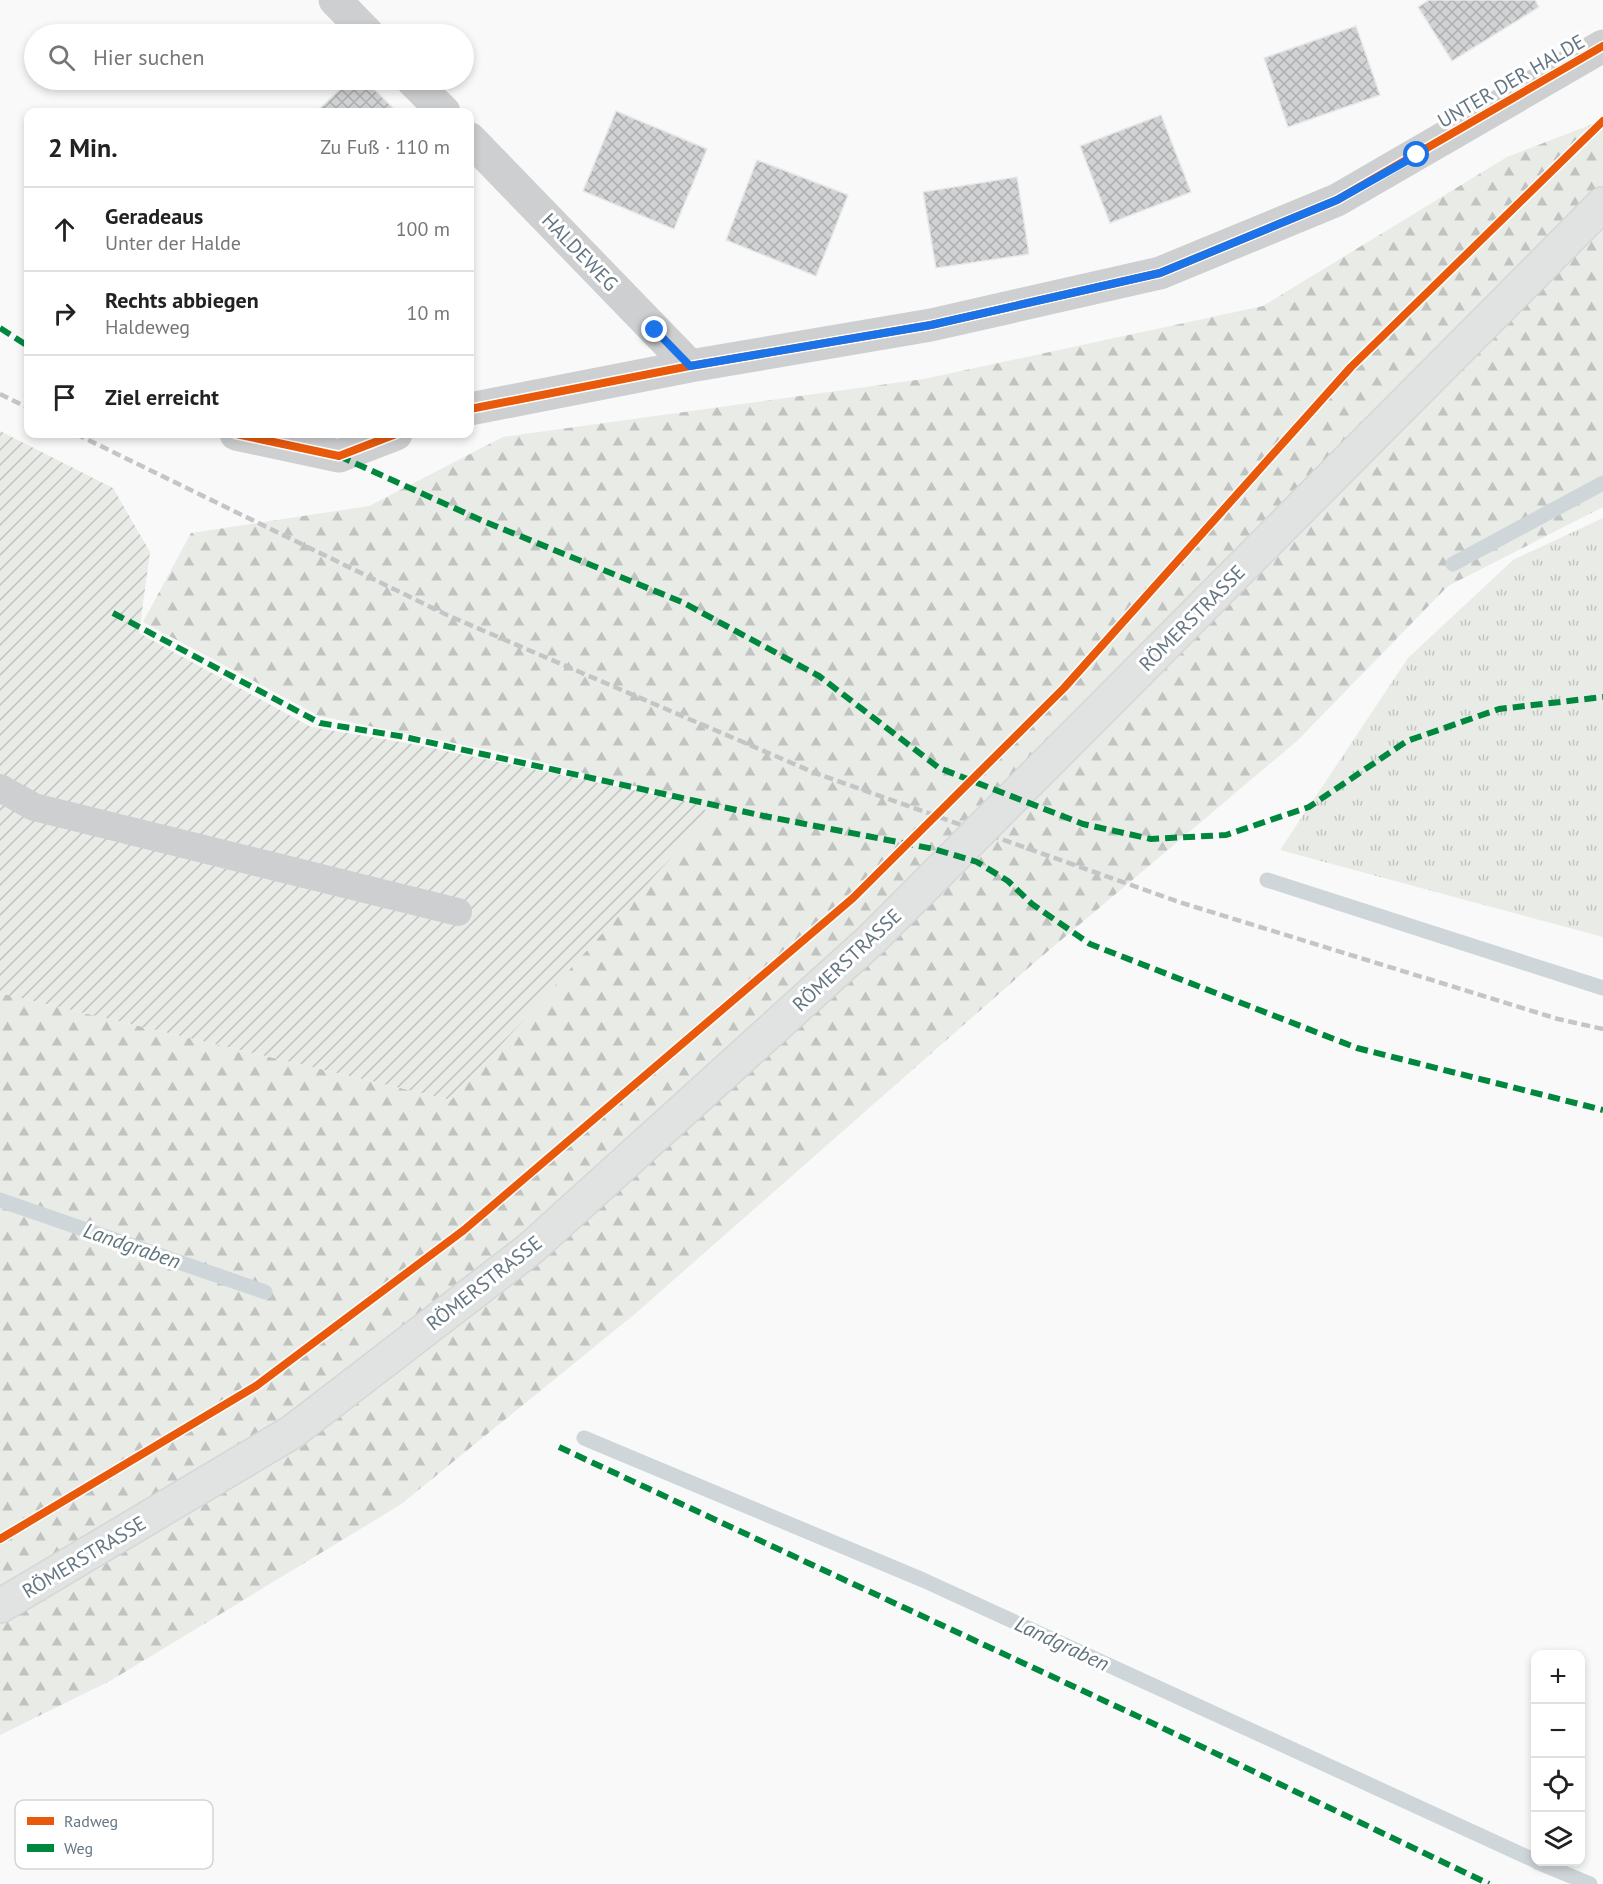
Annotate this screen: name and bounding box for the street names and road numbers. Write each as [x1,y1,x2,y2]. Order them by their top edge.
street label: UNTER DER HALDE [1433,28,1589,134]
street label: HALDEWEG [536,207,624,297]
street label: RÖMERSTRASSE [1133,559,1251,677]
street label: RÖMERSTRASSE [787,903,907,1017]
street label: RÖMERSTRASSE [421,1230,547,1336]
street label: RÖMERSTRASSE [17,1510,151,1604]

